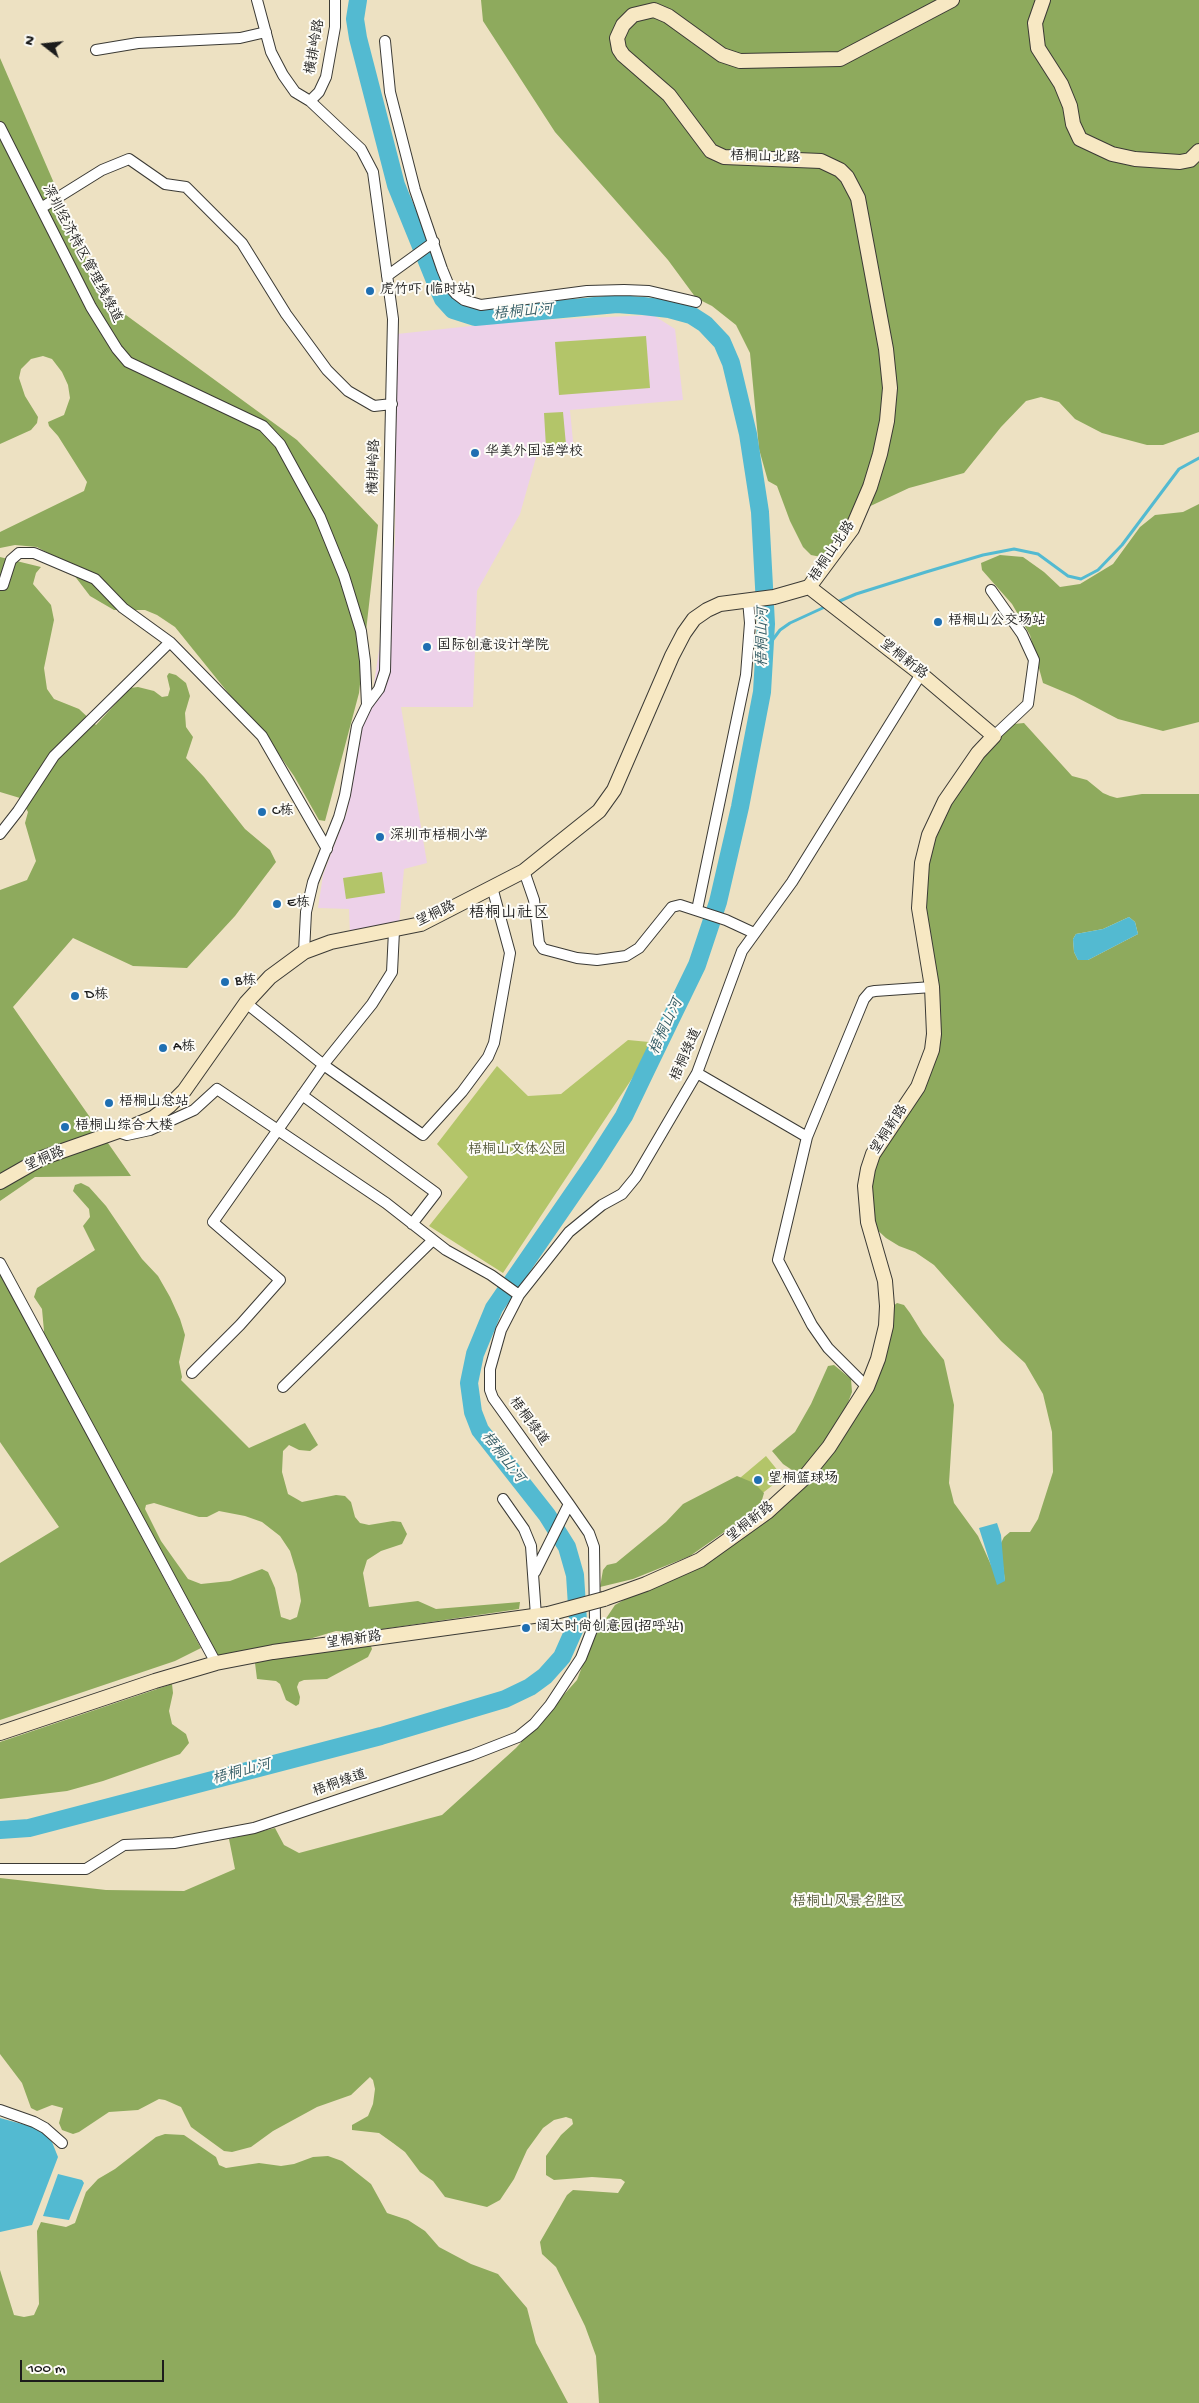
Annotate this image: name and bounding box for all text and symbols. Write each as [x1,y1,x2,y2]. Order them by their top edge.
street label: 横排岭路 [303,18,329,76]
north arrow [20,20,70,70]
text: N [21,34,40,47]
street label: 梧桐山北路 [730,148,800,168]
street label: 深圳经济特区管理线绿道 [37,182,125,326]
place label: 虎竹吓 (临时站) [380,283,475,299]
marker: 虎竹吓 (临时站) [364,285,376,297]
water label: 梧桐山河 [492,301,554,325]
street label: 横排岭路 [366,439,384,495]
place label: 华美外国语学校 [485,445,583,461]
marker: 华美外国语学校 [469,447,481,459]
street label: 梧桐山北路 [806,518,860,586]
water label: 梧桐山河 [754,607,774,667]
place label: 梧桐山公交场站 [948,614,1046,630]
marker: 梧桐山公交场站 [932,616,944,628]
street label: 望桐新路 [876,636,930,684]
place label: 国际创意设计学院 [437,639,549,655]
marker: 国际创意设计学院 [421,641,433,653]
place label: C栋 [272,804,294,820]
marker: C栋 [256,806,268,818]
place label: 深圳市梧桐小学 [390,829,488,845]
marker: 深圳市梧桐小学 [374,831,386,843]
place label: E栋 [287,896,310,912]
marker: E栋 [271,898,283,910]
street label: 望桐路 [413,899,459,931]
district label: 梧桐山社区 [469,905,549,925]
place label: B栋 [235,974,256,990]
marker: B栋 [219,976,231,988]
place label: D栋 [85,988,108,1004]
marker: D栋 [69,990,81,1002]
water label: 梧桐山河 [646,996,688,1058]
street label: 梧桐绿道 [668,1026,706,1084]
place label: A栋 [173,1040,195,1056]
marker: A栋 [157,1042,169,1054]
place label: 梧桐山总站 [119,1095,189,1111]
marker: 梧桐山总站 [103,1097,115,1109]
street label: 望桐新路 [868,1102,912,1158]
place label: 梧桐山综合大楼 [75,1119,173,1135]
marker: 梧桐山综合大楼 [59,1121,71,1133]
park label: 梧桐山文体公园 [468,1143,566,1159]
street label: 望桐路 [22,1144,68,1176]
street label: 梧桐绿道 [505,1394,551,1450]
water label: 梧桐山河 [476,1429,528,1487]
place label: 望桐篮球场 [768,1472,838,1488]
marker: 望桐篮球场 [752,1474,764,1486]
street label: 望桐新路 [724,1499,778,1547]
place label: 阔太时尚创意园(招呼站) [536,1620,684,1636]
marker: 阔太时尚创意园(招呼站) [520,1622,532,1634]
street label: 望桐新路 [325,1629,383,1653]
water label: 梧桐山河 [211,1757,273,1789]
street label: 梧桐绿道 [311,1767,369,1801]
park label: 梧桐山风景名胜区 [792,1895,904,1911]
scale bar [22,2350,166,2382]
text: 100 m [28,2360,65,2378]

